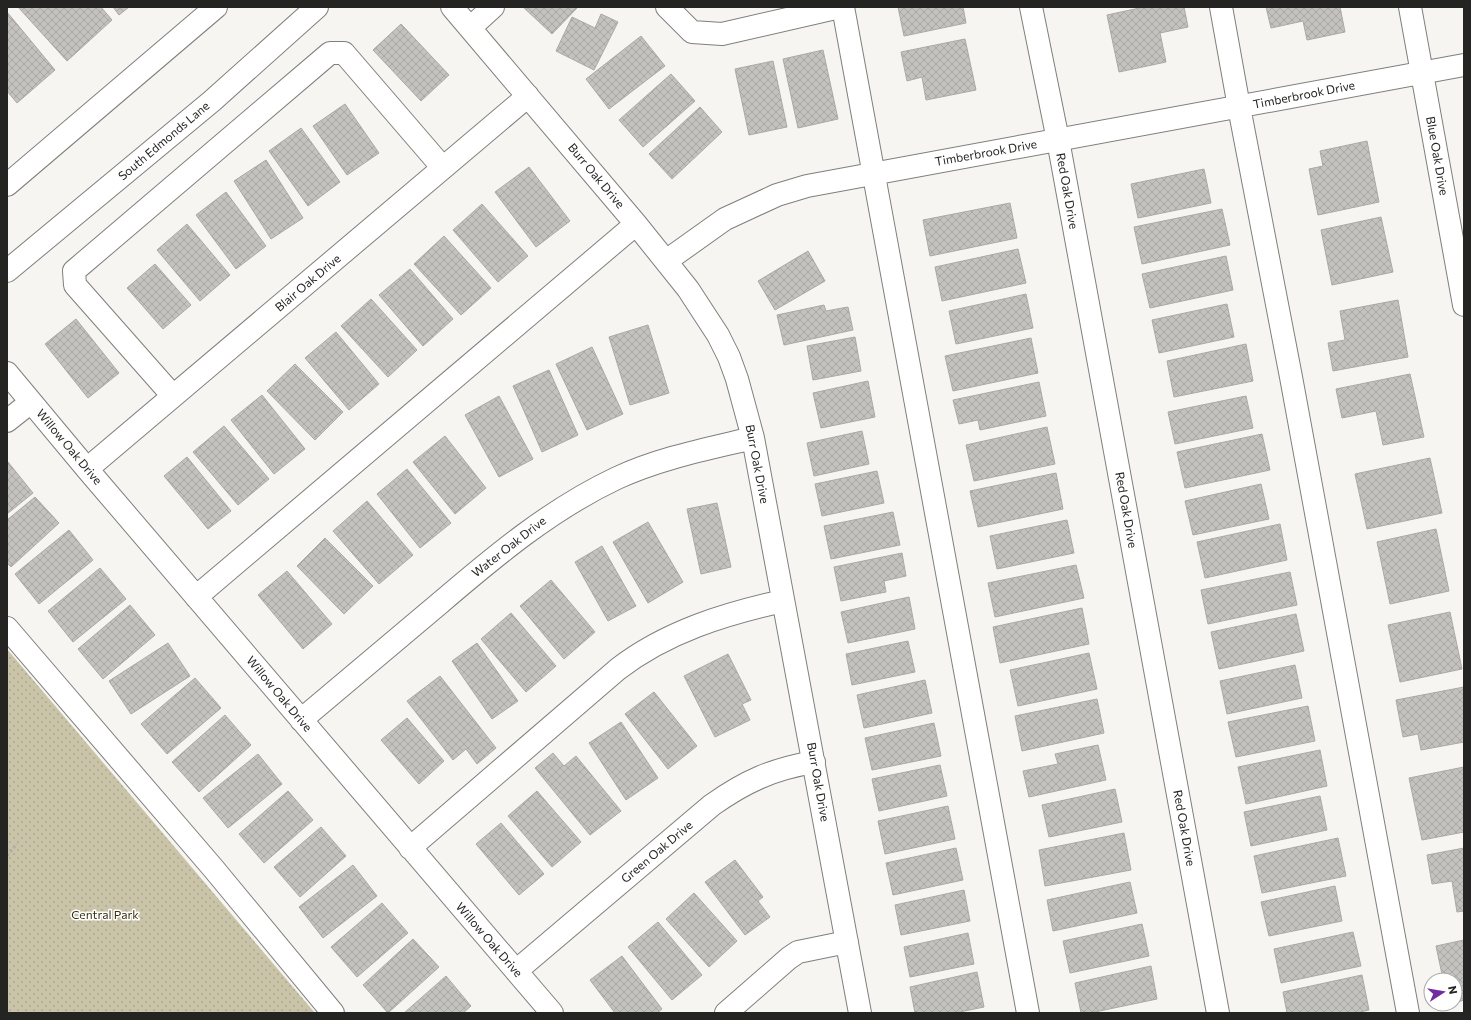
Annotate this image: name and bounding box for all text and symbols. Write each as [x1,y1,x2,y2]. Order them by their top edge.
street label: Timberbrook Drive [1252,77,1356,111]
street label: South Edmonds Lane [115,98,212,182]
street label: Blue Oak Drive [1424,115,1452,196]
street label: Timberbrook Drive [934,136,1038,168]
street label: Burr Oak Drive [566,140,628,211]
street label: Red Oak Drive [1054,152,1082,230]
street label: Blair Oak Drive [272,251,343,314]
street label: Willow Oak Drive [34,406,105,487]
street label: Burr Oak Drive [743,423,773,505]
street label: Red Oak Drive [1113,471,1141,549]
street label: Water Oak Drive [469,513,548,579]
street label: Willow Oak Drive [244,653,315,734]
street label: Burr Oak Drive [805,741,833,823]
street label: Red Oak Drive [1171,789,1199,867]
street label: Green Oak Drive [618,817,695,885]
street label: Willow Oak Drive [454,899,526,979]
park label: Central Park [71,907,139,921]
north arrow [1423,972,1463,1012]
text: N [1446,984,1460,995]

